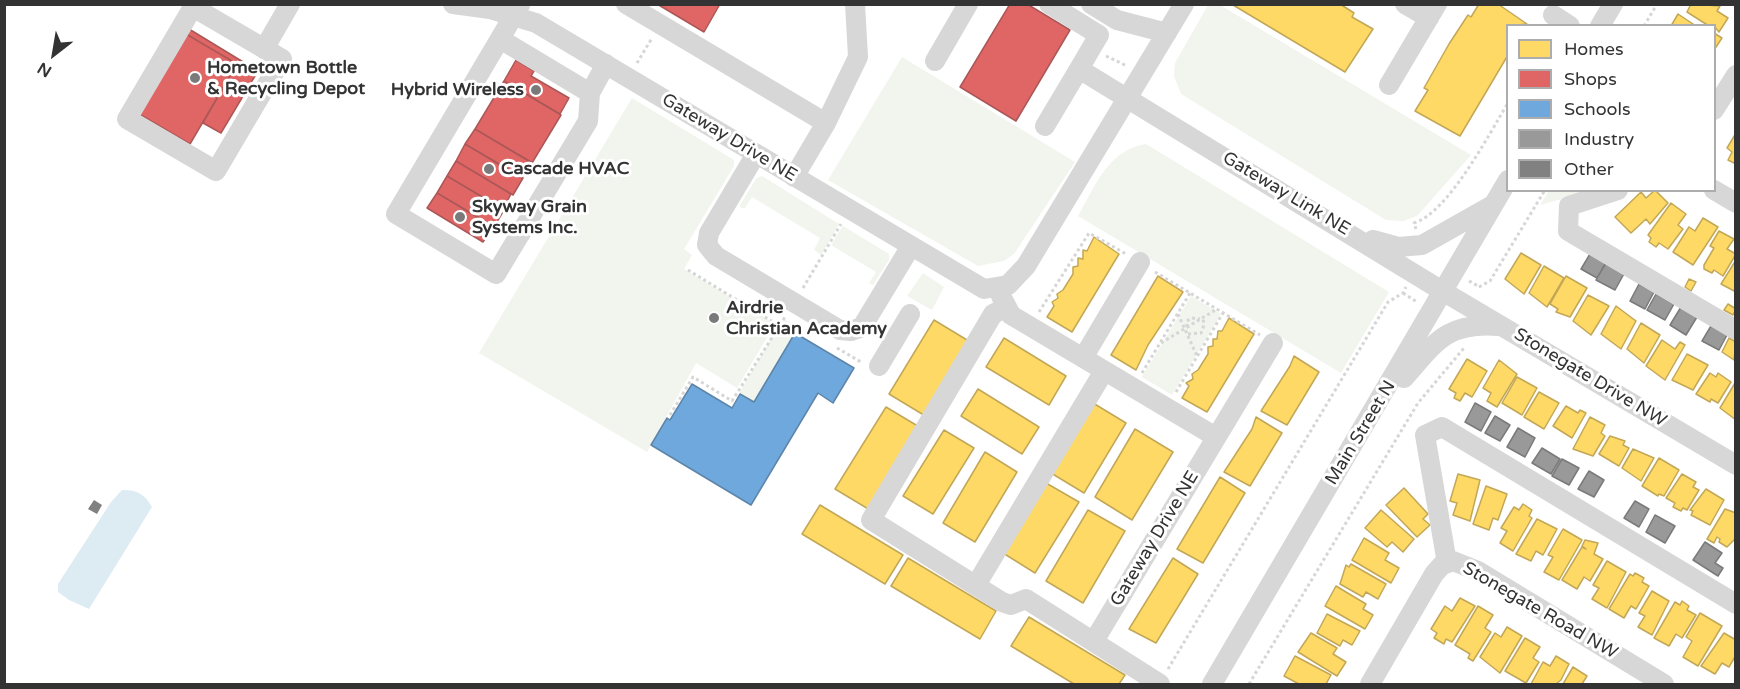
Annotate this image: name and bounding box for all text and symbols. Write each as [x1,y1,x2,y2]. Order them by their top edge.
north arrow [24,24,84,84]
legend [1506,24,1716,192]
text: Homes [1564,38,1624,60]
place label: Hometown Bottle & Recycling Depot [207,57,365,100]
text: N [34,58,55,81]
text: Shops [1564,68,1617,90]
marker: Hometown Bottle & Recycling Depot [188,71,202,85]
place label: Hybrid Wireless [391,79,524,101]
marker: Hybrid Wireless [529,83,543,97]
street label: Gateway Drive NE [658,89,800,187]
text: Schools [1564,98,1631,120]
text: Industry [1564,128,1634,150]
street label: Gateway Link NE [1218,147,1354,241]
place label: Cascade HVAC [501,158,629,180]
text: Other [1564,158,1614,180]
marker: Cascade HVAC [482,162,496,176]
place label: Skyway Grain Systems Inc. [472,196,587,238]
marker: Skyway Grain Systems Inc. [453,210,467,224]
place label: Airdrie Christian Academy [726,297,887,340]
marker: Airdrie Christian Academy [707,311,721,325]
street label: Stonegate Drive NW [1510,324,1670,432]
street label: Main Street N [1321,377,1401,489]
street label: Gateway Drive NE [1106,468,1204,610]
street label: Stonegate Road NW [1459,558,1621,664]

